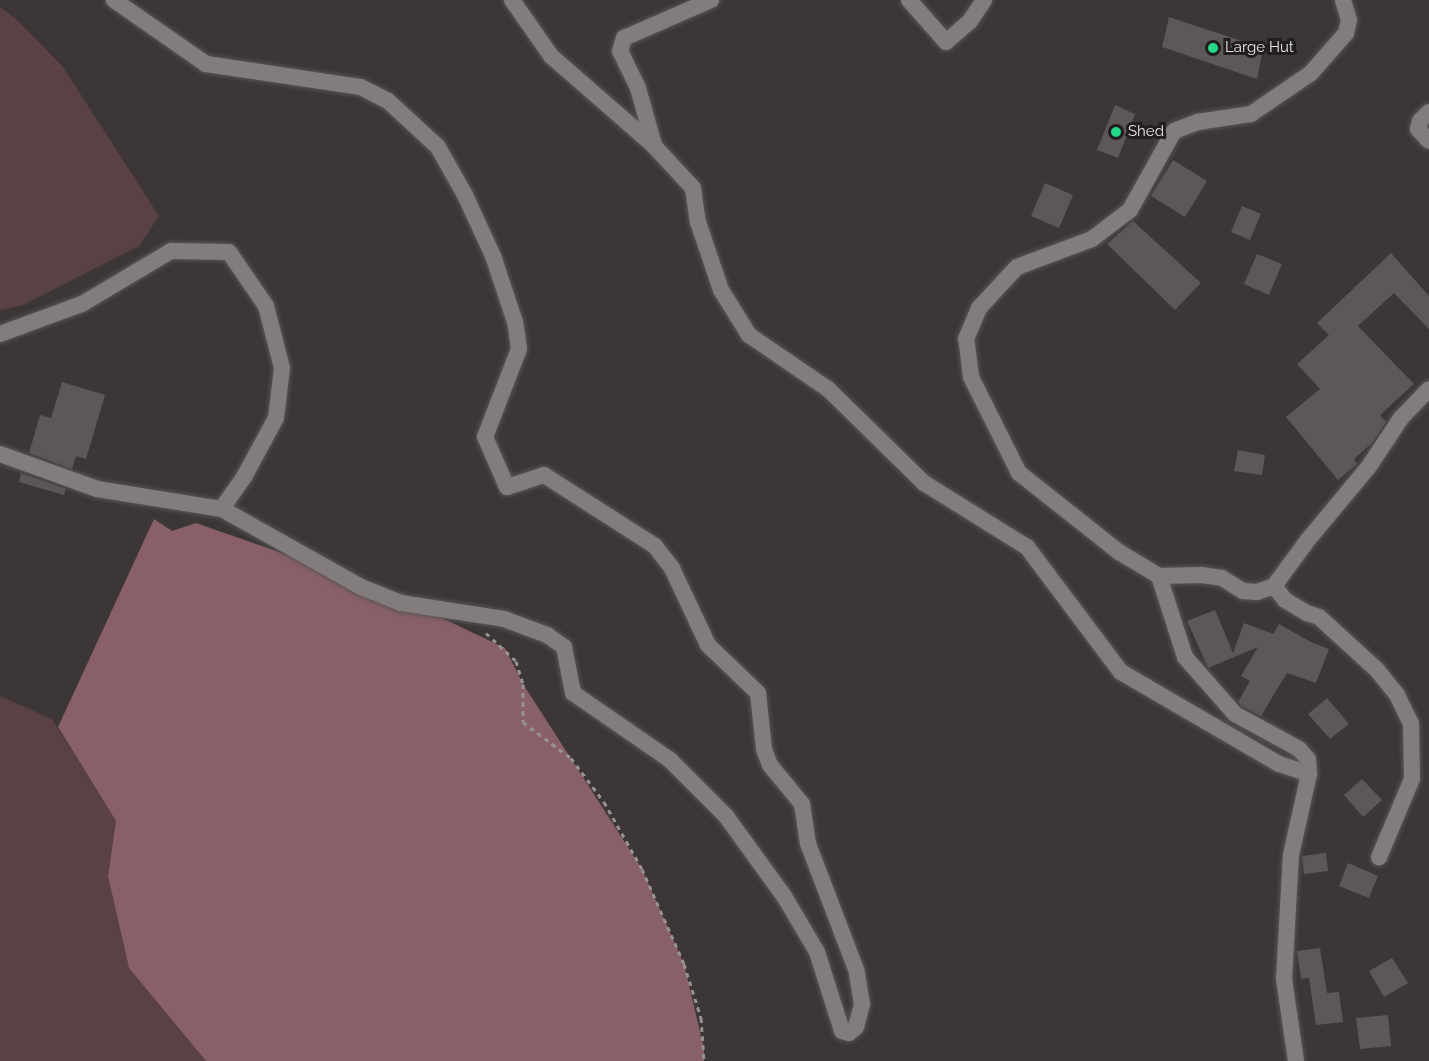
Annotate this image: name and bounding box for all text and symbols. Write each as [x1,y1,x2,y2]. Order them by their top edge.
place label: Large Hut [1225,39,1294,57]
marker: Large Hut [1206,41,1220,55]
place label: Shed [1128,123,1164,141]
marker: Shed [1109,125,1123,139]

